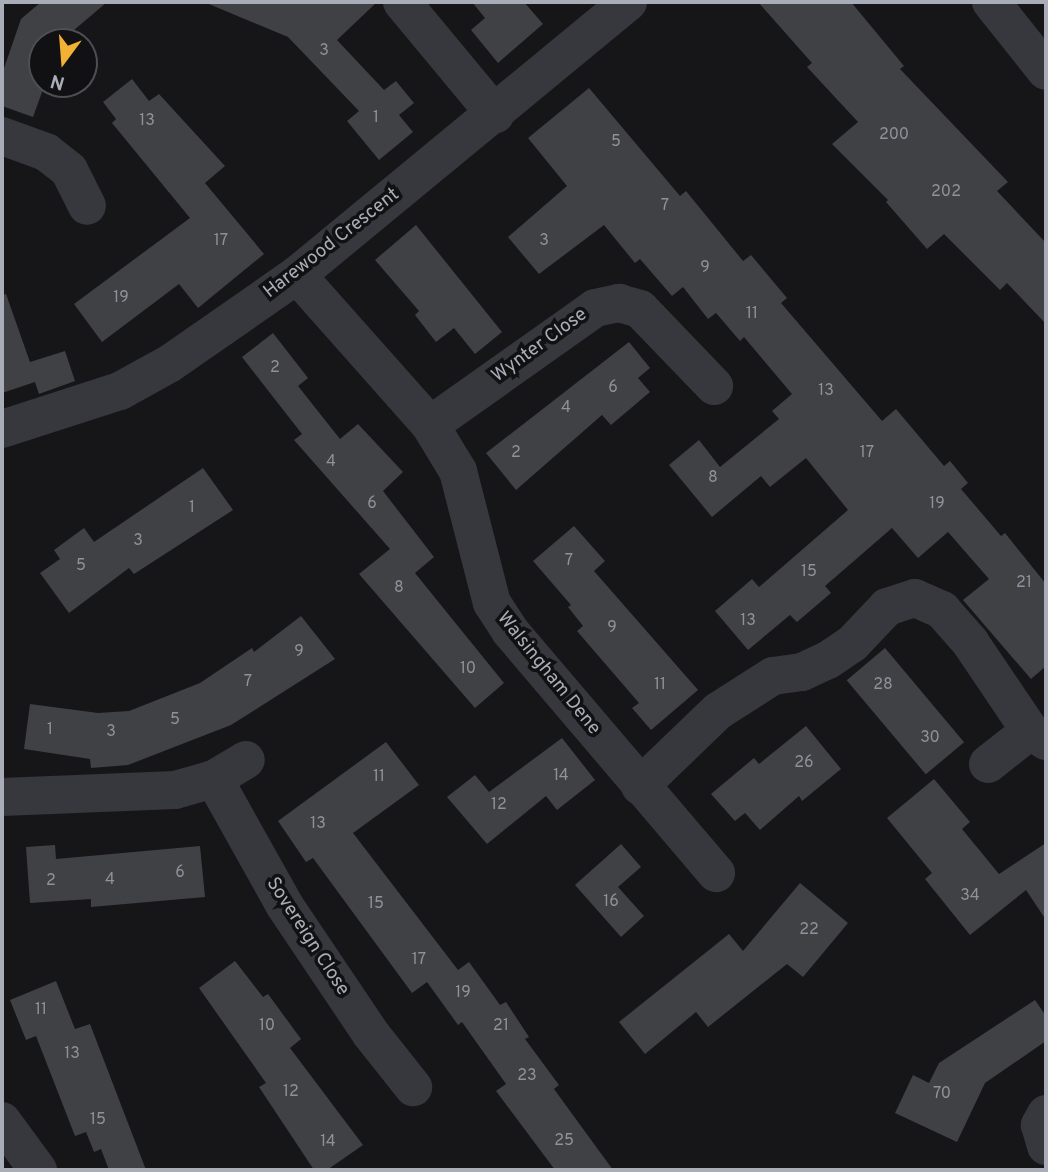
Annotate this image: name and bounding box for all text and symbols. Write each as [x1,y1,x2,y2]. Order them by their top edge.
north arrow [28,28,98,98]
house number: 3 [319,41,329,61]
text: N [48,68,68,95]
house number: 1 [373,108,379,128]
house number: 13 [139,111,155,131]
house number: 200 [879,125,909,145]
house number: 5 [611,132,621,152]
house number: 202 [931,182,961,202]
street label: Harewood Crescent [260,184,404,304]
house number: 7 [661,196,669,216]
house number: 17 [214,231,228,251]
house number: 3 [539,231,549,251]
house number: 9 [700,258,710,278]
house number: 19 [113,288,129,308]
street label: Wynter Close [488,304,592,388]
house number: 11 [746,304,758,324]
house number: 2 [270,358,280,378]
house number: 6 [608,378,618,398]
house number: 13 [818,381,834,401]
house number: 4 [561,398,571,418]
house number: 2 [511,443,521,463]
house number: 17 [860,443,874,463]
house number: 4 [326,452,336,472]
house number: 8 [708,468,718,488]
house number: 6 [367,494,377,514]
house number: 19 [929,494,945,514]
house number: 1 [189,498,195,518]
house number: 3 [133,531,143,551]
house number: 7 [565,551,573,571]
house number: 5 [76,556,86,576]
house number: 15 [801,562,817,582]
house number: 21 [1016,573,1032,593]
house number: 8 [394,578,404,598]
street label: Walsingham Dene [491,608,605,740]
house number: 13 [740,611,756,631]
house number: 9 [607,618,617,638]
house number: 9 [294,642,304,662]
house number: 10 [460,659,476,679]
house number: 7 [244,672,252,692]
house number: 11 [654,675,666,695]
house number: 28 [873,675,893,695]
house number: 5 [170,710,180,730]
house number: 1 [47,720,53,740]
house number: 3 [106,722,116,742]
house number: 30 [920,728,940,748]
house number: 26 [794,753,814,773]
house number: 14 [553,766,569,786]
house number: 11 [373,767,385,787]
house number: 12 [491,795,507,815]
house number: 13 [310,814,326,834]
house number: 6 [175,863,185,883]
house number: 4 [105,870,115,890]
house number: 2 [46,871,56,891]
street label: Sovereign Close [260,874,354,1000]
house number: 34 [960,886,980,906]
house number: 16 [603,892,619,912]
house number: 15 [368,894,384,914]
house number: 22 [799,920,819,940]
house number: 17 [412,950,426,970]
house number: 19 [455,983,471,1003]
house number: 11 [35,1000,47,1020]
house number: 10 [259,1016,275,1036]
house number: 21 [493,1016,509,1036]
house number: 13 [64,1044,80,1064]
house number: 23 [517,1066,537,1086]
house number: 12 [283,1082,299,1102]
house number: 70 [933,1084,951,1104]
house number: 15 [90,1110,106,1130]
house number: 25 [554,1131,574,1151]
house number: 14 [320,1132,336,1152]

